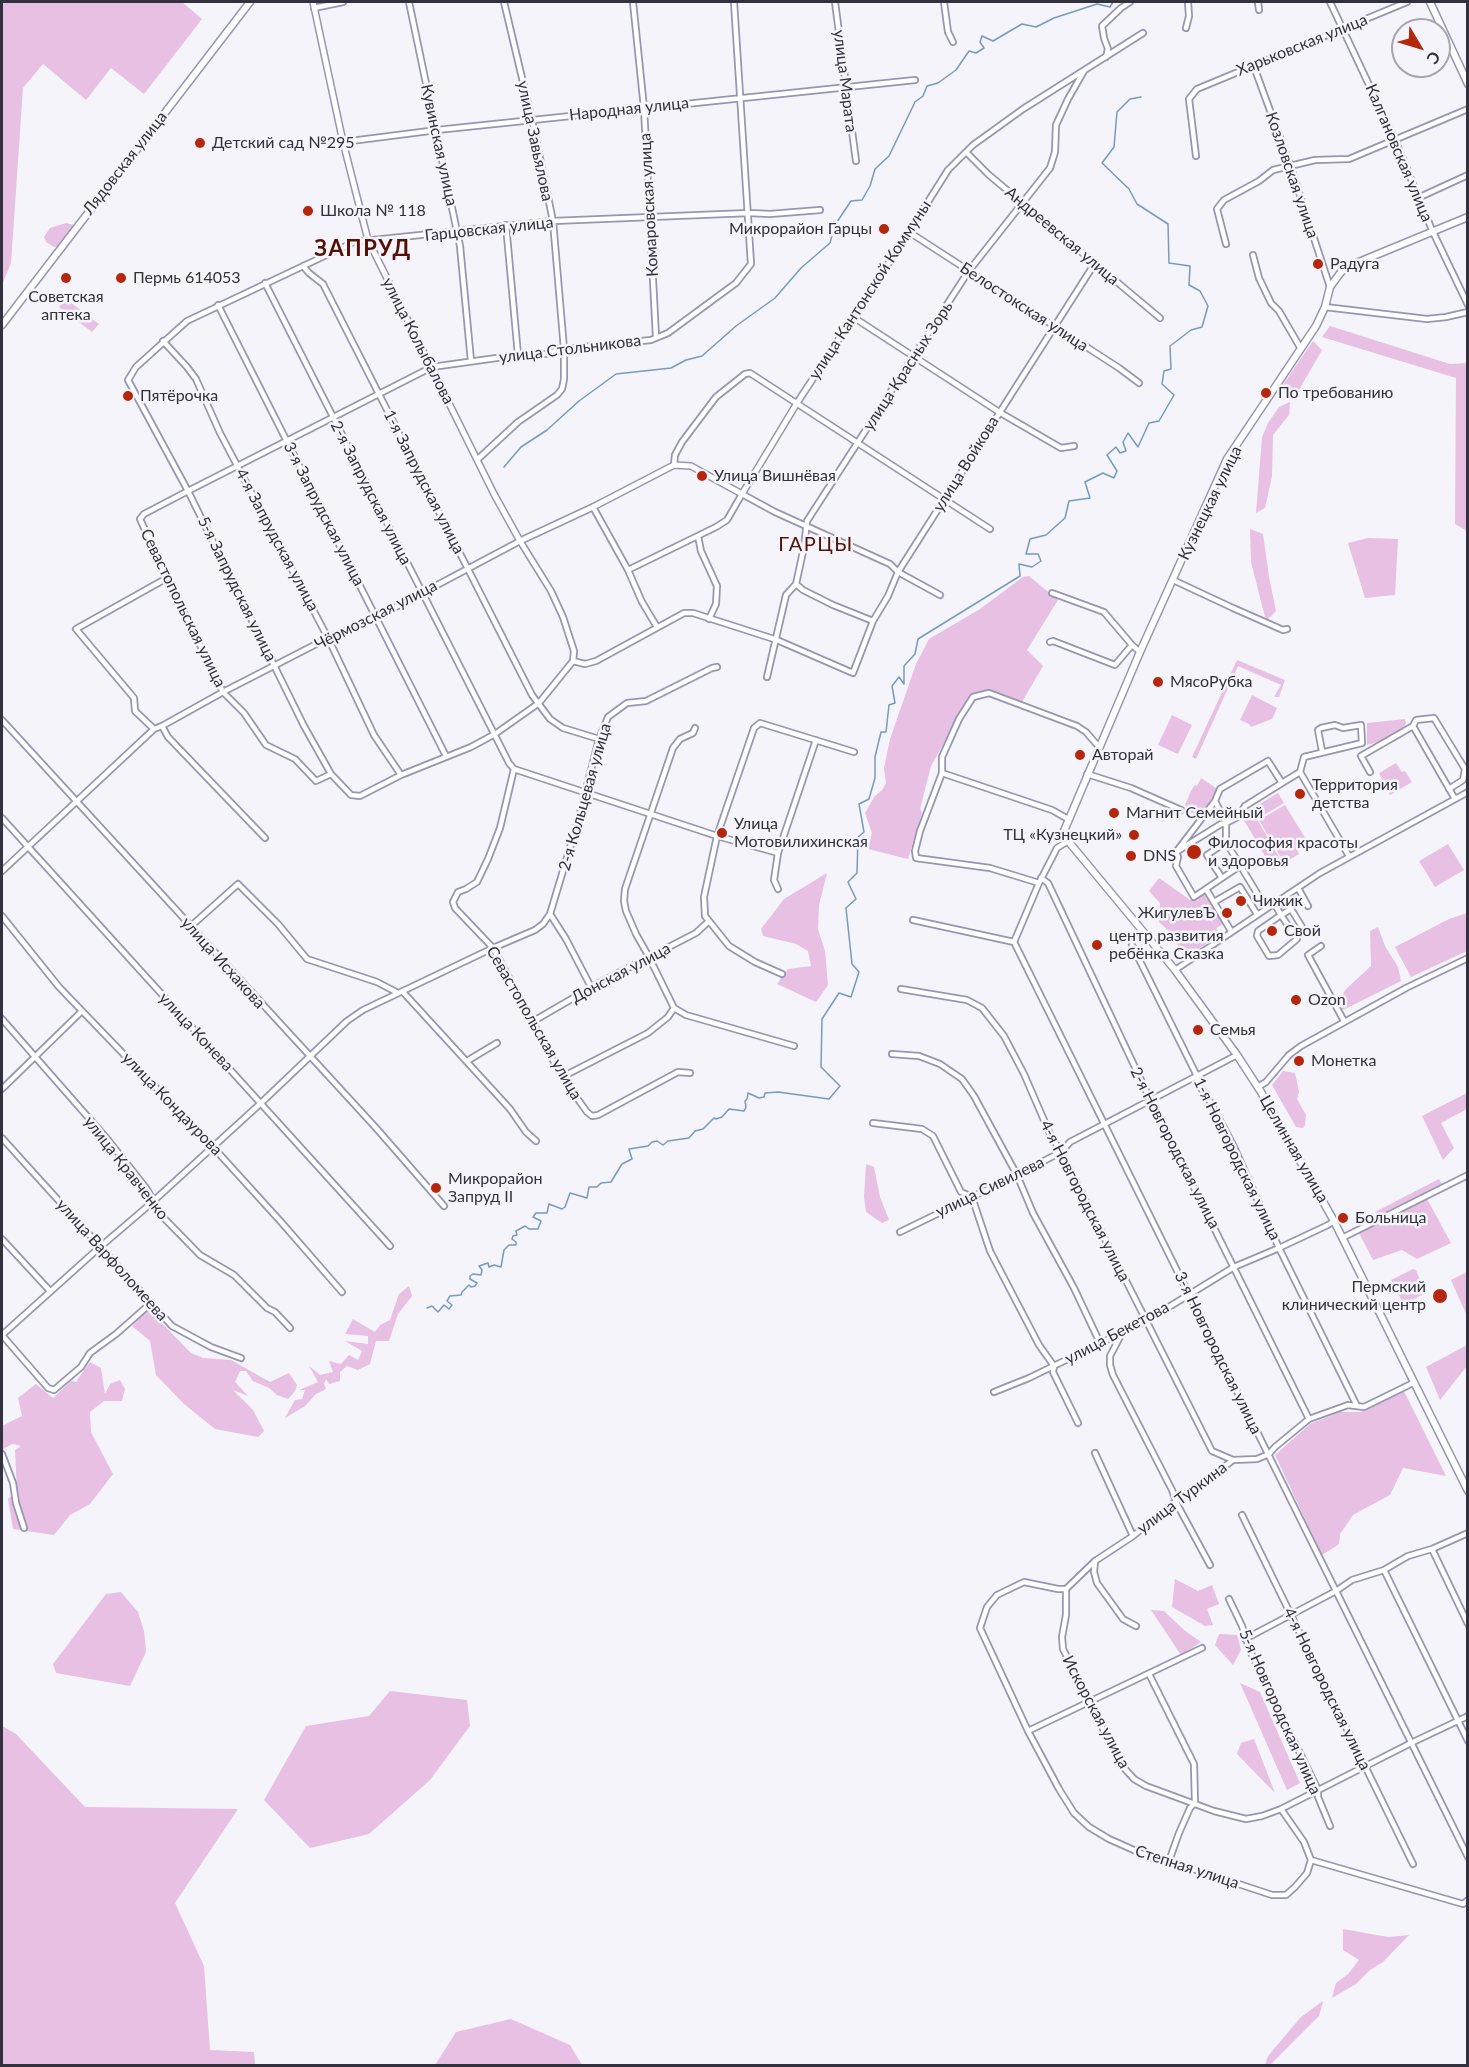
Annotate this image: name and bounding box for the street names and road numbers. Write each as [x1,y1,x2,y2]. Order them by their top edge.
street label: Харьковская улица [1234,10,1370,80]
street label: улица Марата [829,29,861,133]
street label: улица Завьялова [513,79,557,203]
street label: Калгановская улица [1361,81,1437,225]
street label: Кувинская улица [417,82,461,208]
street label: Народная улица [568,93,690,125]
street label: Лядовская улица [79,108,171,218]
street label: Козловская улица [1261,109,1323,241]
street label: Комаровская улица [636,133,662,277]
street label: Андреевская улица [1001,183,1123,289]
street label: улица Кантонской Коммуны [805,197,935,383]
street label: Гарцовская улица [424,213,554,245]
street label: Белостокская улица [956,258,1092,356]
street label: улица Колыбалова [378,275,458,407]
street label: улица Красных Зорь [859,298,957,434]
street label: улица Стольникова [498,331,642,367]
street label: 1-я Запрудская улица [379,407,469,557]
street label: улица Войкова [929,413,1003,515]
street label: 2-я Запрудская улица [326,418,416,568]
street label: 3-я Запрудская улица [279,439,369,589]
street label: Кузнецкая улица [1174,443,1246,563]
street label: 4-я Запрудская улица [231,465,323,615]
street label: 5-я Запрудская улица [194,513,280,665]
street label: Севастопольская улица [136,526,230,690]
street label: Чёрмозская улица [312,576,440,654]
street label: 2-я Кольцевая улица [555,721,615,873]
street label: улица Исхакова [177,913,269,1013]
street label: Донская улица [568,939,674,1007]
street label: Севастопольская улица [482,943,586,1103]
street label: улица Конева [155,989,237,1075]
street label: улица Кондаурова [118,1048,226,1160]
street label: 2-я Новгородская улица [1126,1064,1224,1232]
street label: 1-я Новгородская улица [1189,1075,1285,1243]
street label: Целинная улица [1256,1092,1332,1206]
street label: улица Кравченко [80,1112,172,1224]
street label: 4-я Новгородская улица [1036,1117,1134,1285]
street label: улица Сивилева [933,1152,1047,1222]
street label: улица Варфоломеева [52,1195,172,1325]
street label: 3-я Новгородская улица [1170,1269,1266,1437]
street label: улица Бекетова [1062,1297,1172,1369]
street label: улица Туркина [1133,1458,1231,1538]
street label: 4-я Новгородская улица [1279,1605,1375,1773]
street label: 5-я Новгородская улица [1235,1627,1325,1797]
street label: Искорская улица [1058,1652,1134,1772]
street label: Степная улица [1133,1841,1241,1893]

